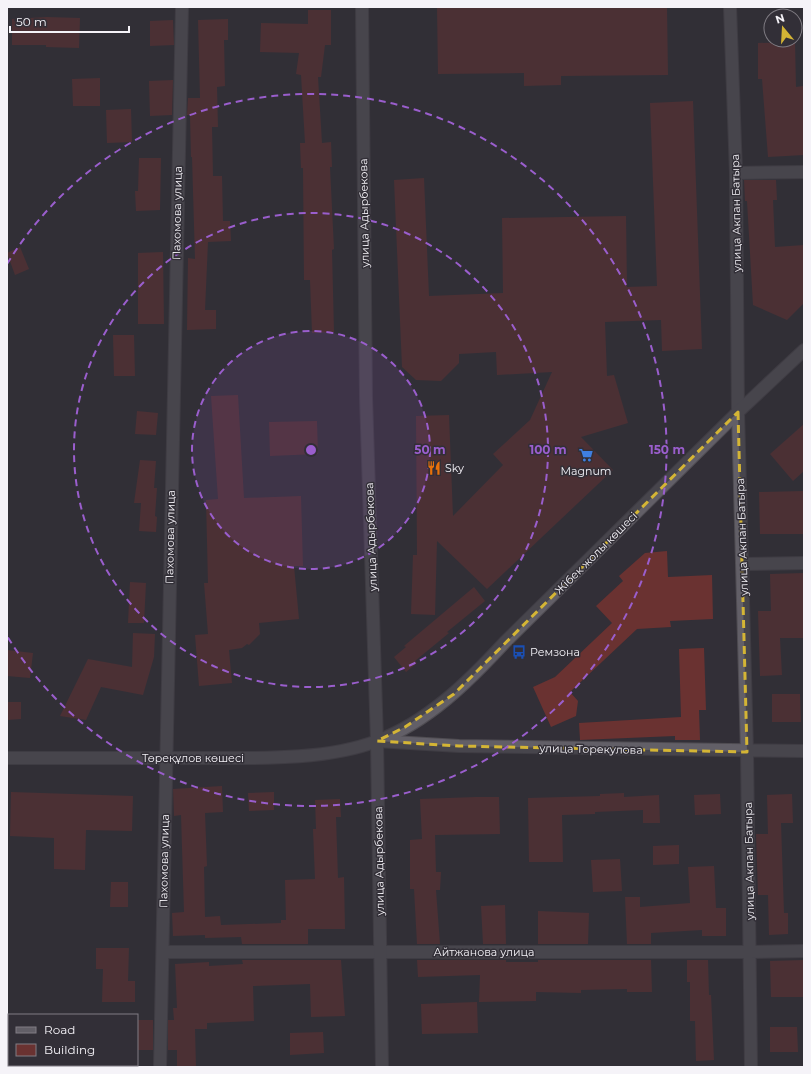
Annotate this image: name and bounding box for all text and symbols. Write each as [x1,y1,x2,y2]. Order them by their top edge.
scale bar [10,8,129,34]
north arrow [763,8,803,48]
text: N [774,10,786,27]
text: 50 m [16,14,47,29]
street label: улица Акпан Батыра [728,154,744,273]
street label: улица Адырбекова [356,158,372,269]
street label: Пахомова улица [169,166,185,260]
text: 50 m [414,442,446,457]
text: 100 m [530,442,566,457]
text: 150 m [649,442,685,457]
centre of rings [304,443,318,457]
supermarket icon: Magnum [578,447,594,463]
restaurant icon: Sky [426,460,442,476]
place label: Sky [445,461,464,475]
place label: Magnum [560,464,612,478]
street label: улица Акпан Батыра [733,478,751,597]
street label: улица Адырбекова [362,482,380,593]
street label: Пахомова улица [162,490,178,584]
street label: Жібек жолы көшесі [552,509,640,597]
bus stop icon: Ремзона [511,644,527,660]
place label: Ремзона [530,645,580,659]
street label: улица Торекулова [538,741,643,757]
street label: Төреқұлов көшесі [142,751,244,765]
street label: улица Акпан Батыра [741,802,757,921]
street label: улица Адырбекова [371,806,387,917]
street label: Пахомова улица [156,814,172,908]
street label: Айтжанова улица [434,945,534,959]
legend [8,1014,138,1066]
text: Road [44,1022,75,1037]
text: Building [44,1042,95,1057]

